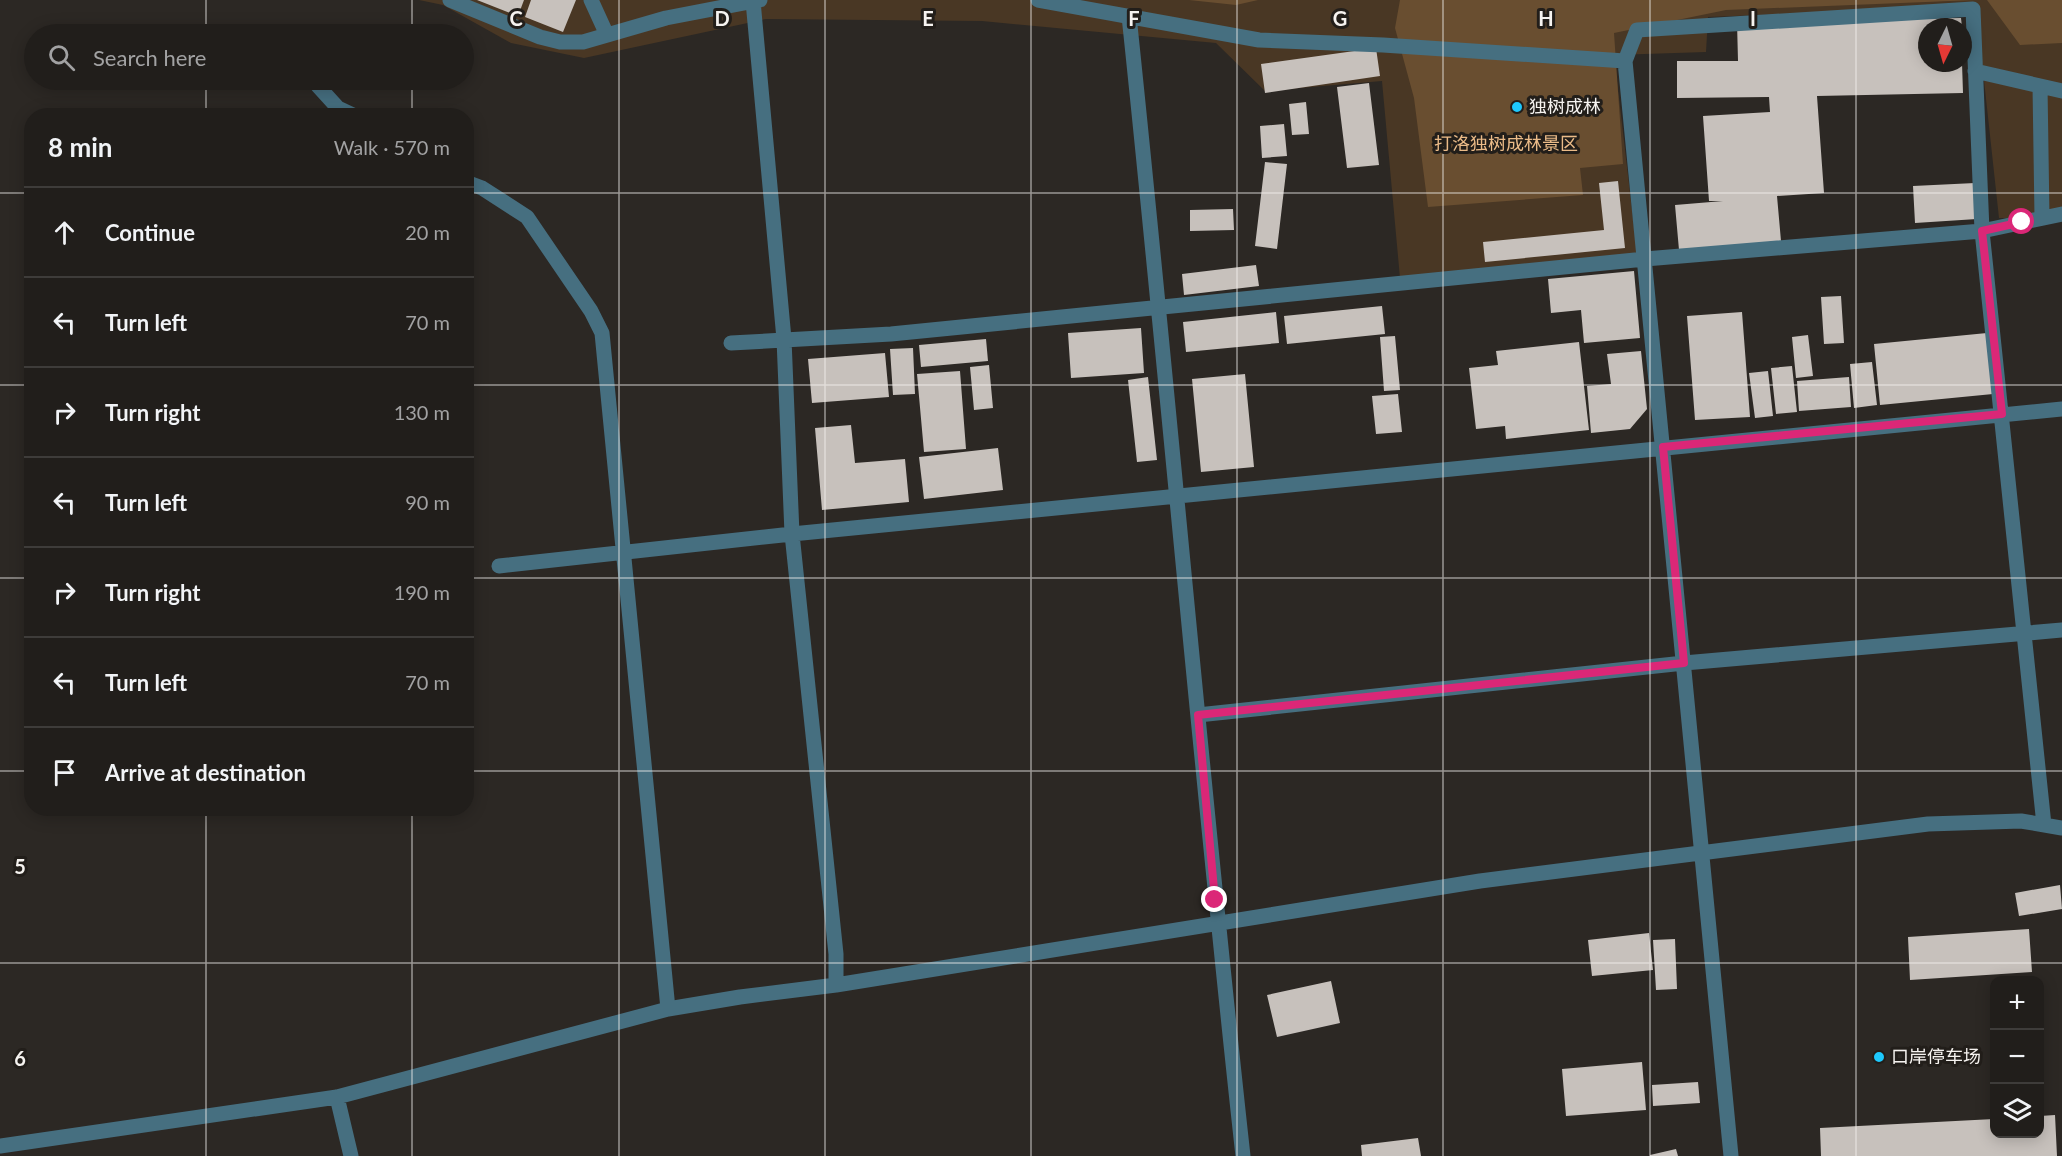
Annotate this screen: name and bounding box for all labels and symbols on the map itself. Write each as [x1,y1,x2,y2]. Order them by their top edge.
text: C [509,6,523,30]
text: D [714,6,730,30]
text: E [922,6,934,30]
text: F [1128,6,1140,30]
text: G [1333,6,1347,30]
text: H [1538,6,1554,30]
text: I [1750,6,1756,30]
north arrow [1918,18,1972,72]
place label: 独树成林 [1529,95,1601,117]
marker: 独树成林 [1510,100,1524,114]
park label: 打洛独树成林景区 [1434,132,1578,154]
route start [2008,208,2034,234]
text: 5 [14,854,26,878]
route end [1201,886,1227,912]
place label: 口岸停车场 [1891,1045,1981,1067]
text: 6 [14,1046,26,1070]
marker: 口岸停车场 [1872,1050,1886,1064]

